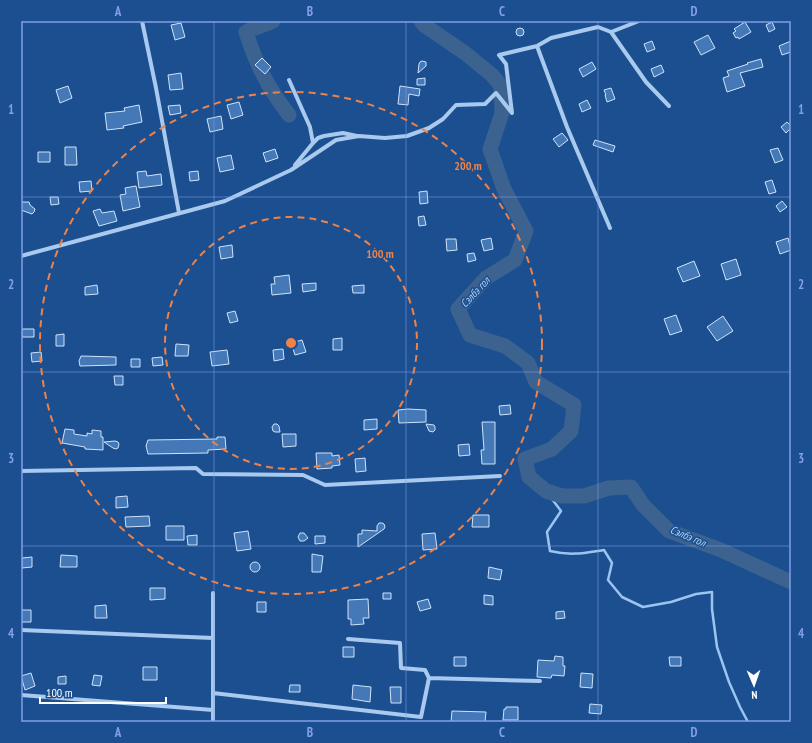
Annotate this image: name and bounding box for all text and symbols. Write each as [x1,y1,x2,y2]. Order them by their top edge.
text: A [114,3,122,20]
text: B [307,3,313,20]
text: C [499,3,505,20]
text: D [691,3,698,20]
text: 1 [8,101,14,118]
text: 1 [798,101,804,118]
text: 200 m [454,158,482,173]
text: 100 m [366,246,394,261]
water label: Сэлбэ гол [457,273,494,310]
text: 2 [8,276,14,293]
text: 2 [798,276,804,293]
centre of rings [284,336,298,350]
text: 3 [8,450,14,467]
text: 3 [798,450,804,467]
water label: Сэлбэ гол [668,522,709,550]
text: 4 [8,625,15,642]
text: 4 [798,625,805,642]
north arrow [734,665,774,705]
scale bar [40,679,166,705]
text: 100 m [46,685,73,700]
text: N [751,688,758,702]
text: A [114,724,122,741]
text: B [307,724,313,741]
text: C [499,724,505,741]
text: D [691,724,698,741]

